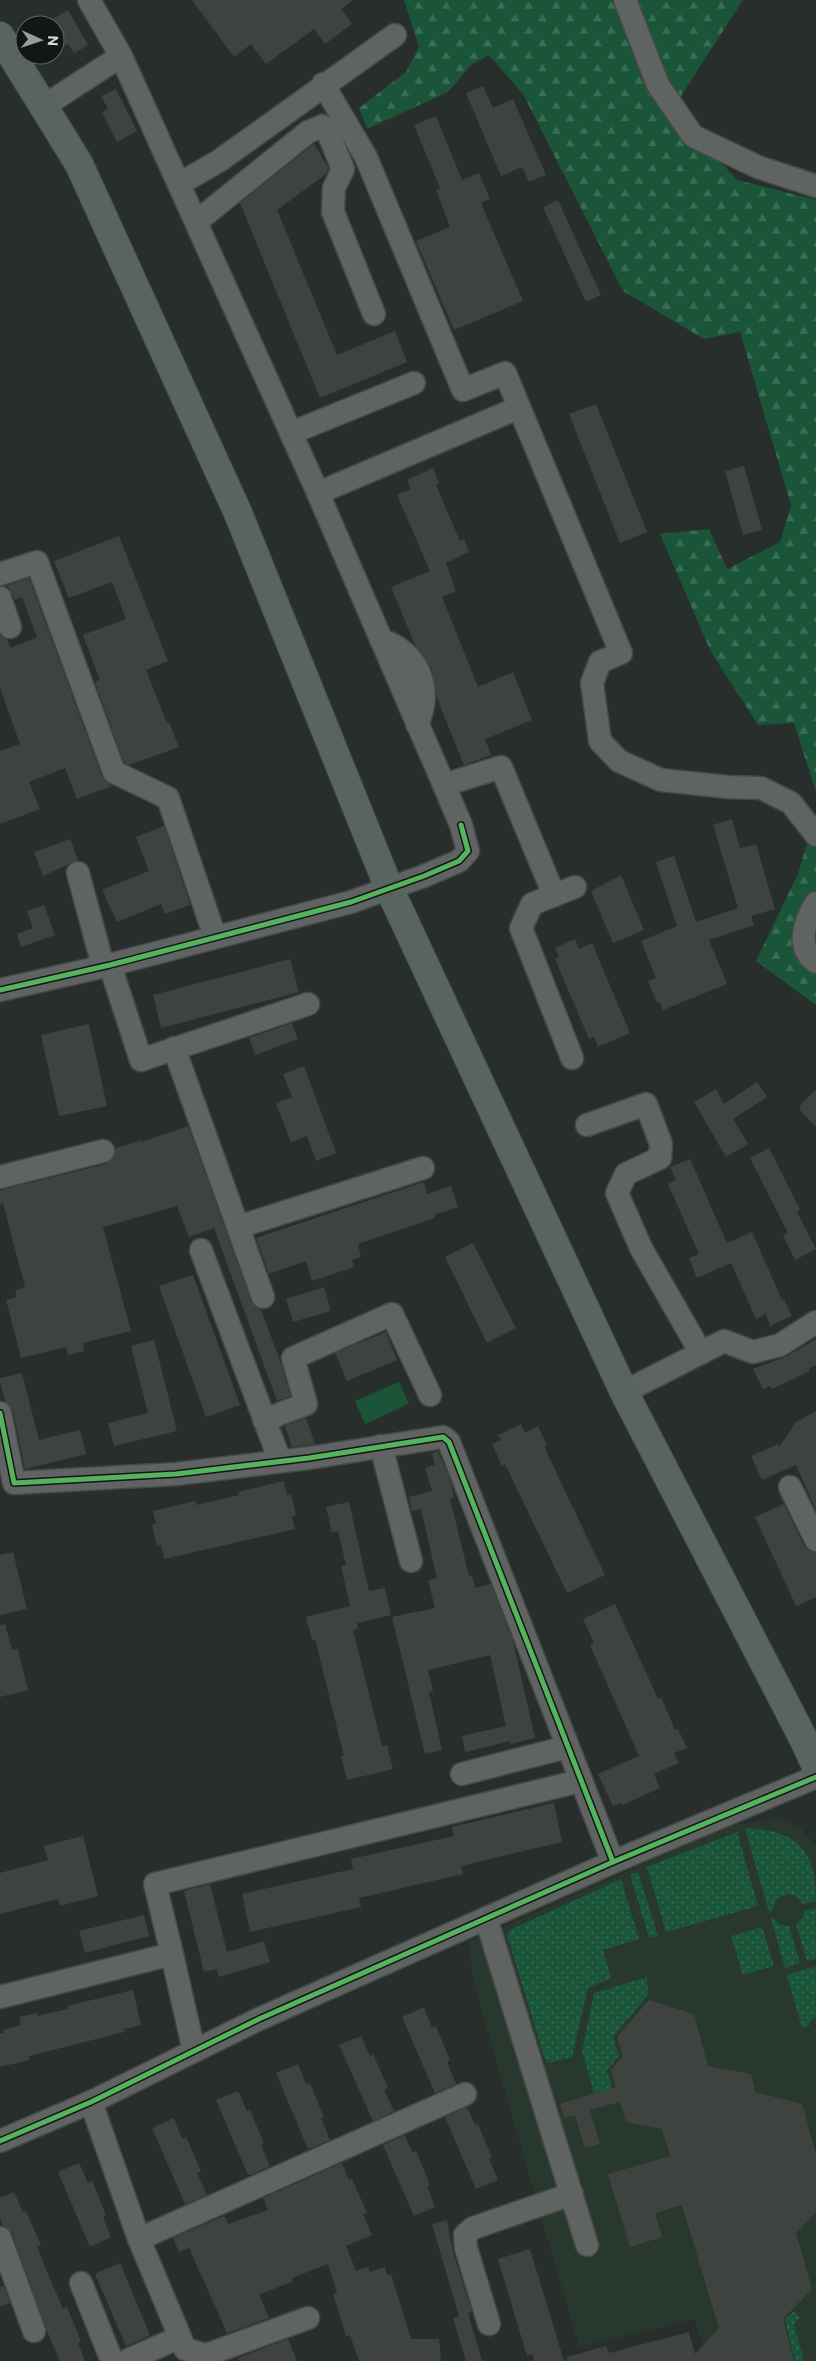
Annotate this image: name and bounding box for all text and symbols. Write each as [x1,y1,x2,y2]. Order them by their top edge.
north arrow [15,15,65,65]
text: N [45,35,62,46]

